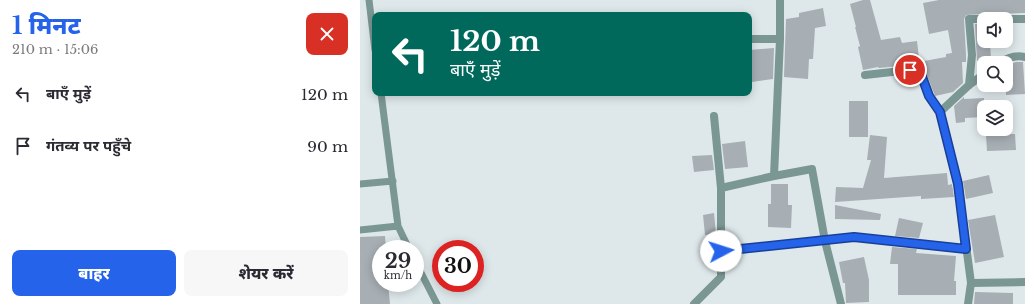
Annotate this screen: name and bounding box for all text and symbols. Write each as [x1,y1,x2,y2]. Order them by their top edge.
text: 1 मिनट [12,11,81,40]
map controls [977,12,1013,136]
button: sound [977,12,1013,48]
button: close [306,13,348,55]
text: 120 m [450,24,540,59]
icon: left [384,28,436,80]
text: 210 m · 15:06 [12,41,98,58]
pin [893,53,927,87]
button: search [977,56,1013,92]
text: बाएँ मुड़ें [450,59,500,81]
icon: arrive [899,59,921,81]
icon: left [12,83,34,105]
text: बाएँ मुड़ें [46,84,91,103]
text: 120 m [301,85,348,104]
button: layers [977,100,1013,136]
icon: arrive [12,135,34,157]
text: गंतव्य पर पहुँचे [46,136,131,155]
text: 90 m [307,137,348,156]
position arrow [700,230,742,272]
speed limit sign: 30 [432,240,484,292]
text: 29 [385,249,411,273]
button: बाहर [12,250,176,296]
button: शेयर करें [184,250,348,296]
text: km/h [384,269,412,282]

